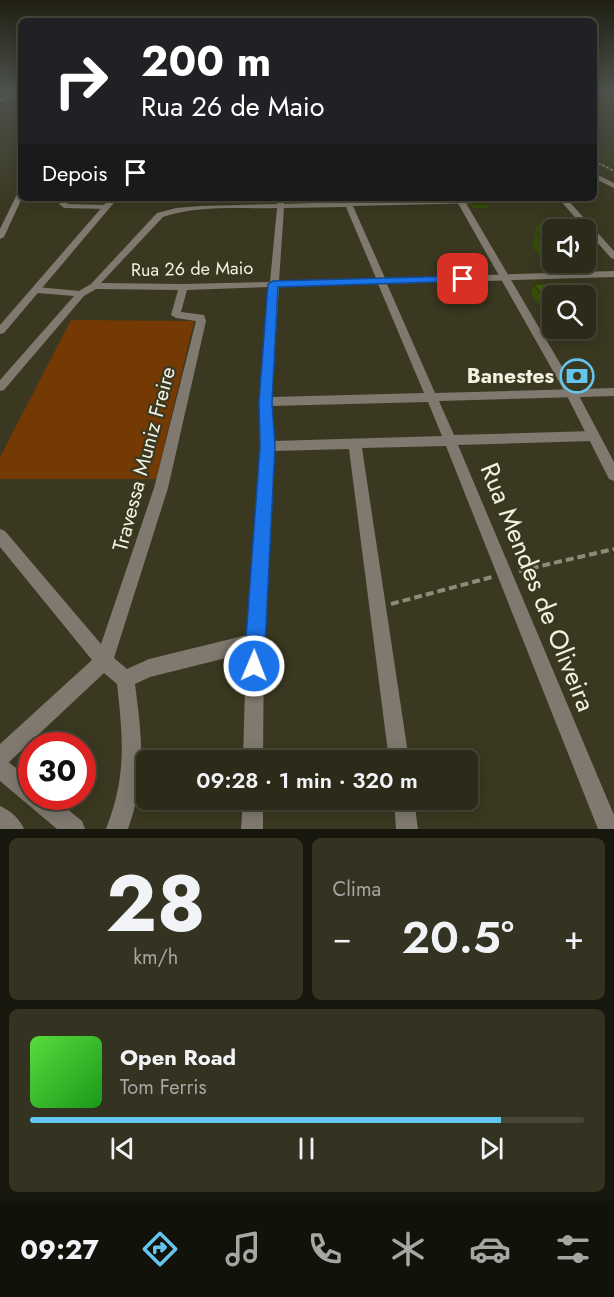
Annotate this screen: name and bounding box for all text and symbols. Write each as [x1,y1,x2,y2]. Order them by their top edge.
text: 200 m [141,31,271,92]
icon: right [42,42,120,120]
text: Rua 26 de Maio [141,87,324,126]
icon: arrive [119,156,152,189]
text: Depois [42,157,107,189]
map controls [542,219,596,339]
button: sound [542,219,596,273]
pin [437,253,488,304]
street label: Rua 26 de Maio [131,255,254,283]
icon: arrive [446,262,479,295]
button: search [542,285,596,339]
bank icon: Banestes [559,358,595,394]
place label: Banestes [467,361,554,391]
street label: Travessa Muniz Freire [105,363,183,555]
street label: Rua Mendes de Oliveira [471,457,605,717]
position arrow [222,634,286,698]
speed limit sign: 30 [18,732,96,810]
text: 09:28 · 1 min · 320 m [196,764,418,796]
text: 28 [106,848,206,960]
text: Clima [333,875,381,904]
text: 20.5° [402,905,514,970]
text: − [333,914,352,961]
text: + [564,914,584,961]
text: km/h [133,943,178,972]
text: Open Road [120,1041,236,1073]
text: Tom Ferris [120,1073,207,1102]
icon: previous [106,1132,139,1165]
icon: pause [290,1132,323,1165]
icon: next [475,1132,508,1165]
icon: directions [139,1228,181,1270]
icon: music [222,1228,264,1270]
icon: phone [304,1228,346,1270]
icon: climate [387,1228,429,1270]
icon: car [469,1228,511,1270]
icon: filters [552,1228,594,1270]
text: 09:27 [20,1230,99,1269]

